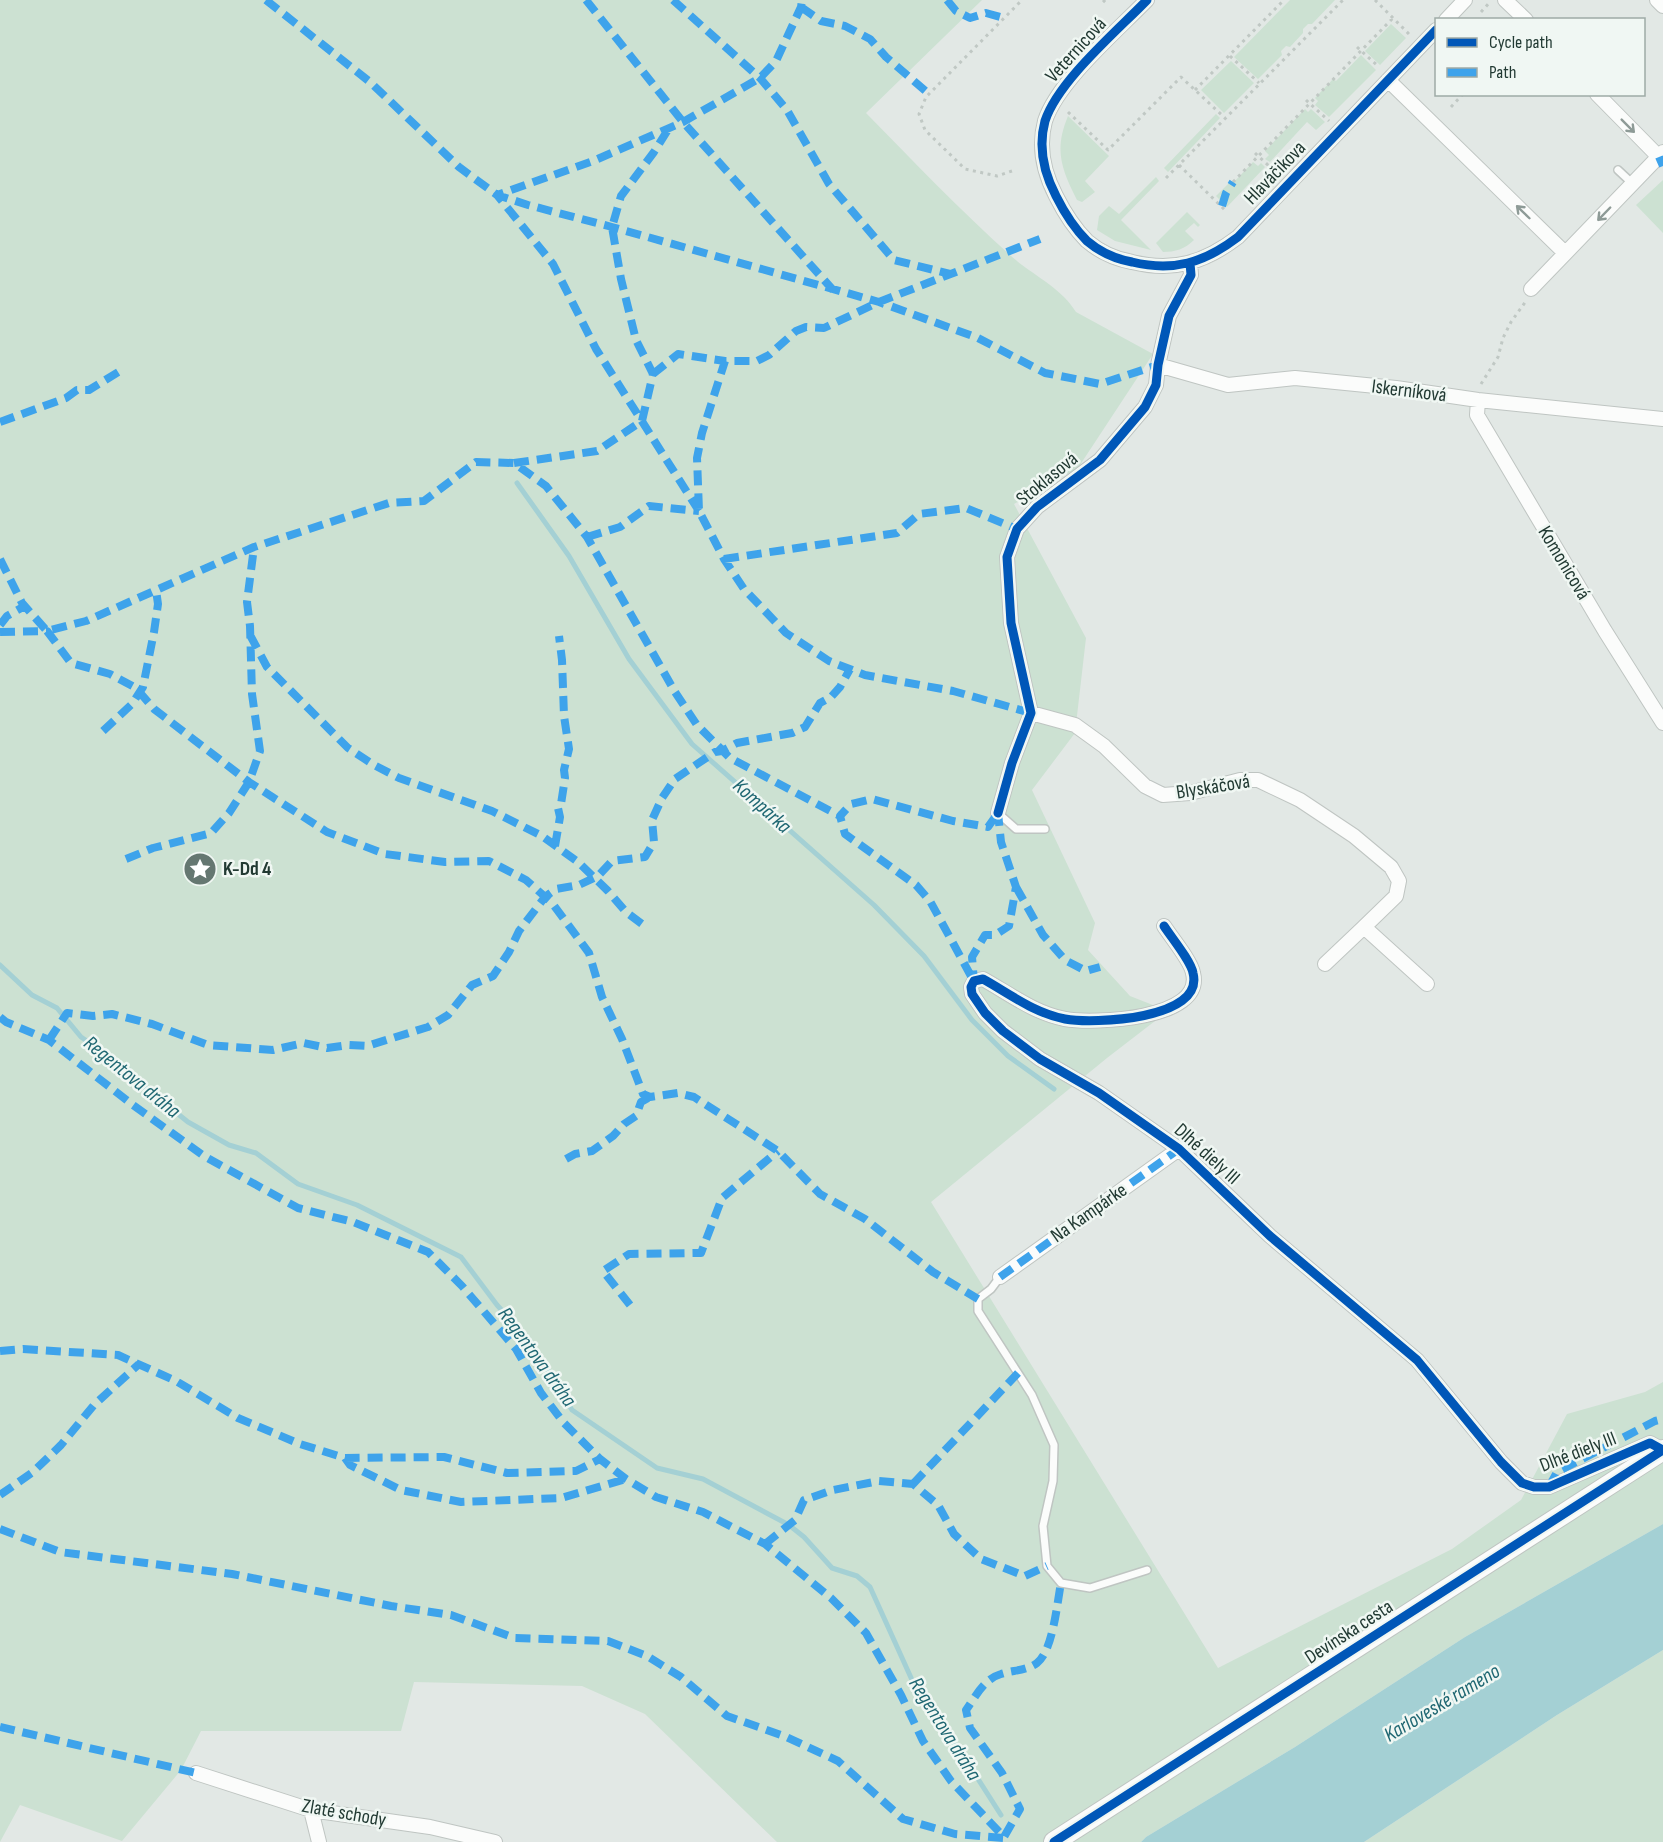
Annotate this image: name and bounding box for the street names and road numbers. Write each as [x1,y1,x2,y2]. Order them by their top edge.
street label: Veternicová [1040,12,1112,88]
street label: Hlaváčikova [1239,136,1311,210]
street label: Iskerníková [1370,375,1448,407]
street label: Stoklasová [1011,447,1083,511]
street label: Komonicová [1533,522,1595,604]
street label: Blyskáčová [1175,769,1251,805]
street label: Dlhé diely III [1169,1118,1245,1190]
street label: Na Kampárke [1046,1178,1132,1248]
street label: Dlhé diely III [1536,1426,1620,1478]
street label: Devínska cesta [1300,1595,1398,1669]
street label: Zlaté schody [300,1794,388,1832]

